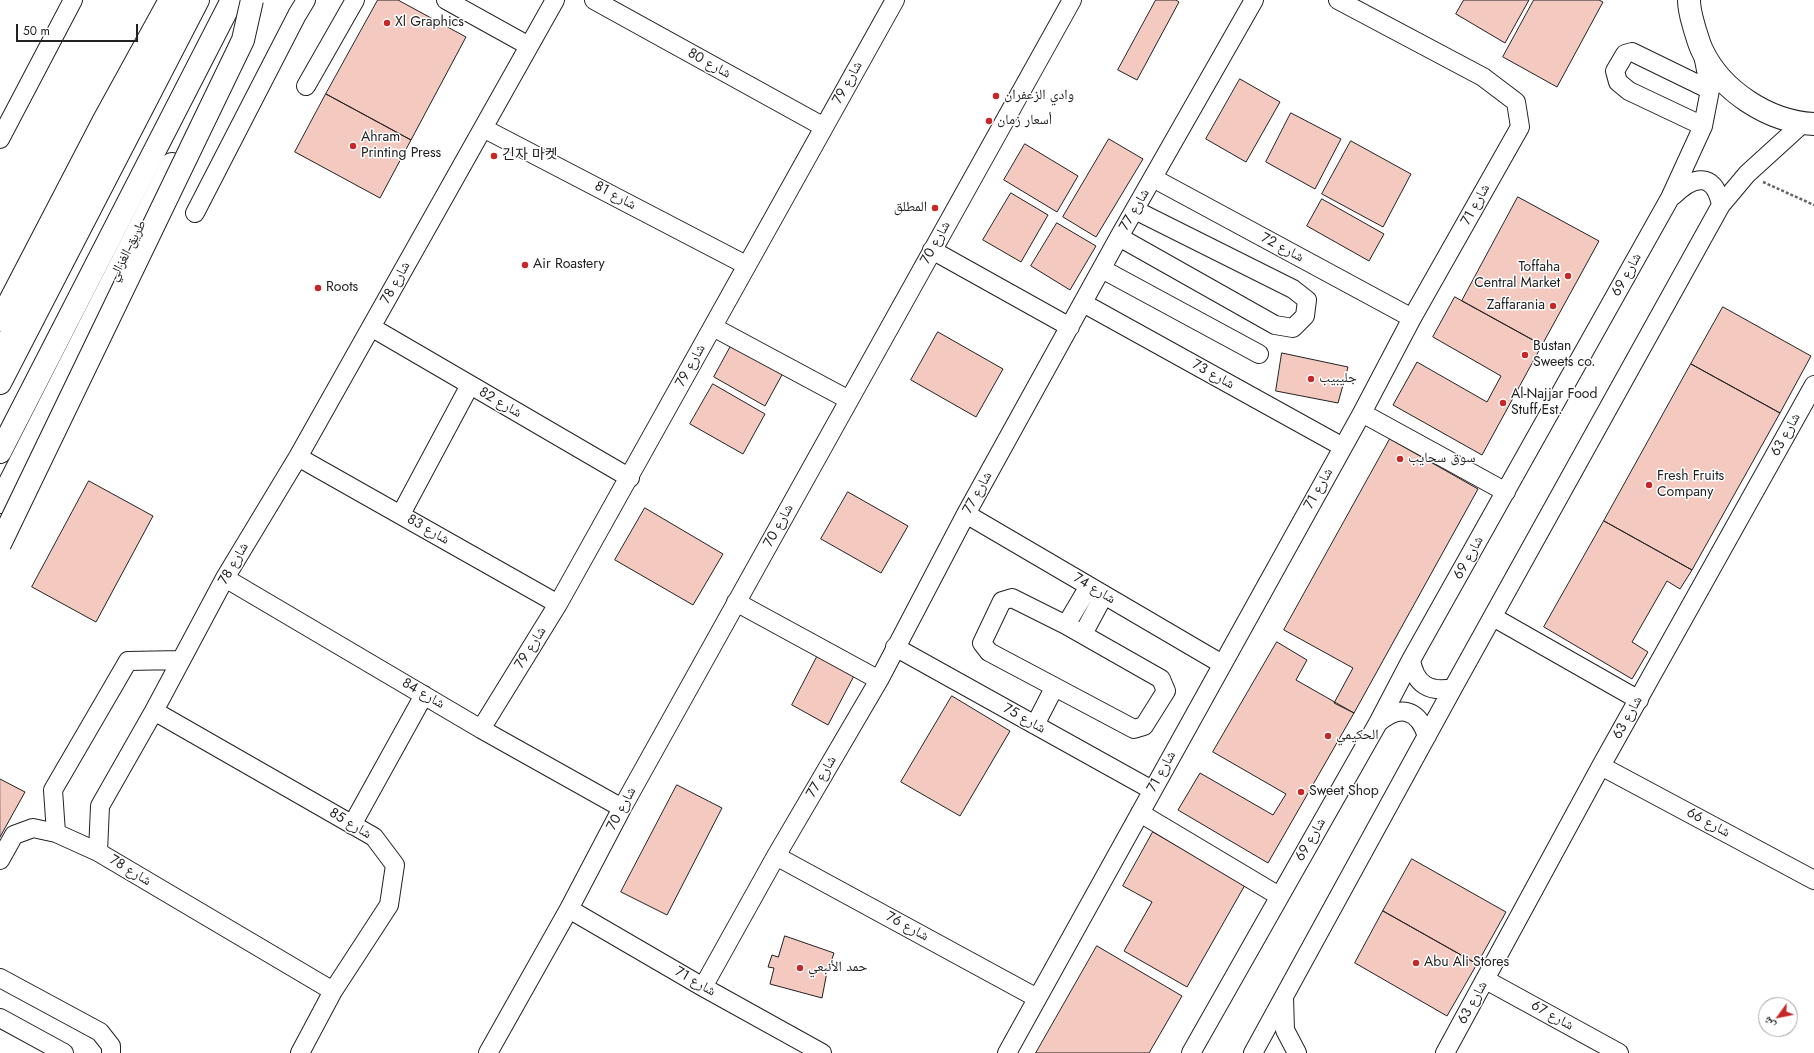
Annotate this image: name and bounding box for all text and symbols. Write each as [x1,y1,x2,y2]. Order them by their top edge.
place label: Xl Graphics [395,15,464,31]
scale bar [18,16,140,42]
marker: Xl Graphics [382,18,392,28]
text: 50 m [23,22,50,40]
street label: شارع 80 [684,45,734,83]
street label: شارع 79 [829,59,867,107]
place label: وادي الزعفران [1004,88,1074,104]
marker: وادي الزعفران [991,91,1001,101]
place label: أسعار زمان [997,113,1052,129]
marker: أسعار زمان [984,116,994,126]
place label: Ahram Printing Press [361,130,441,162]
marker: Ahram Printing Press [348,141,358,151]
place label: 긴자 마켓 [502,148,558,164]
marker: 긴자 마켓 [489,151,499,161]
street label: شارع 81 [591,178,639,214]
street label: شارع 71 [1458,181,1494,229]
street label: شارع 77 [1116,186,1154,234]
place label: المطلق [894,200,927,216]
marker: المطلق [930,203,940,213]
street label: طريق الغزالي [105,218,151,284]
street label: شارع 70 [917,219,955,267]
street label: شارع 72 [1258,230,1306,266]
street label: شارع 69 [1608,250,1646,300]
place label: Air Roastery [533,257,605,273]
street label: شارع 78 [378,259,414,307]
marker: Air Roastery [520,260,530,270]
place label: Toffaha Central Market [1474,260,1560,292]
marker: Toffaha Central Market [1563,271,1573,281]
place label: Roots [326,280,358,296]
marker: Roots [313,283,323,293]
place label: Zaffarania [1487,298,1545,314]
marker: Zaffarania [1548,301,1558,311]
place label: Bustan Sweets co. [1533,339,1595,372]
street label: شارع 79 [672,342,710,390]
marker: Bustan Sweets co. [1520,350,1530,360]
street label: شارع 73 [1189,357,1237,393]
place label: جليبيب [1319,371,1357,387]
marker: جليبيب [1306,374,1316,384]
street label: شارع 82 [476,384,524,422]
place label: Al-Najjar Food Stuff Est. [1511,387,1597,420]
marker: Al-Najjar Food Stuff Est. [1498,398,1508,408]
street label: شارع 63 [1767,411,1805,459]
place label: سوق سحايب [1408,451,1475,467]
marker: سوق سحايب [1395,454,1405,464]
street label: شارع 71 [1301,465,1337,513]
street label: شارع 77 [960,469,996,517]
place label: Fresh Fruits Company [1657,469,1724,502]
marker: Fresh Fruits Company [1644,480,1654,490]
street label: شارع 70 [760,502,798,550]
street label: شارع 83 [404,511,452,549]
street label: شارع 69 [1450,533,1488,583]
street label: شارع 78 [215,540,253,588]
street label: شارع 74 [1070,570,1118,608]
street label: شارع 79 [512,624,550,672]
street label: شارع 84 [399,675,447,713]
street label: شارع 63 [1609,694,1647,742]
street label: شارع 75 [1000,700,1048,738]
place label: الحكيمي [1336,728,1378,744]
marker: الحكيمي [1323,731,1333,741]
street label: شارع 71 [1144,748,1180,796]
street label: شارع 77 [803,753,841,801]
street label: شارع 70 [604,784,640,834]
place label: Sweet Shop [1309,784,1379,800]
marker: Sweet Shop [1296,787,1306,797]
street label: شارع 85 [326,805,374,843]
street label: شارع 66 [1683,805,1733,841]
street label: شارع 69 [1292,815,1330,865]
street label: شارع 78 [106,852,154,890]
street label: شارع 76 [883,909,931,945]
place label: Abu Ali Stores [1424,955,1509,971]
marker: Abu Ali Stores [1411,958,1421,968]
place label: حمد الأنبعي [808,960,867,976]
marker: حمد الأنبعي [795,963,805,973]
street label: شارع 71 [672,964,718,1000]
street label: شارع 63 [1454,979,1492,1027]
street label: شارع 67 [1528,997,1576,1035]
north arrow [1758,997,1798,1037]
text: ش [1759,1014,1779,1032]

